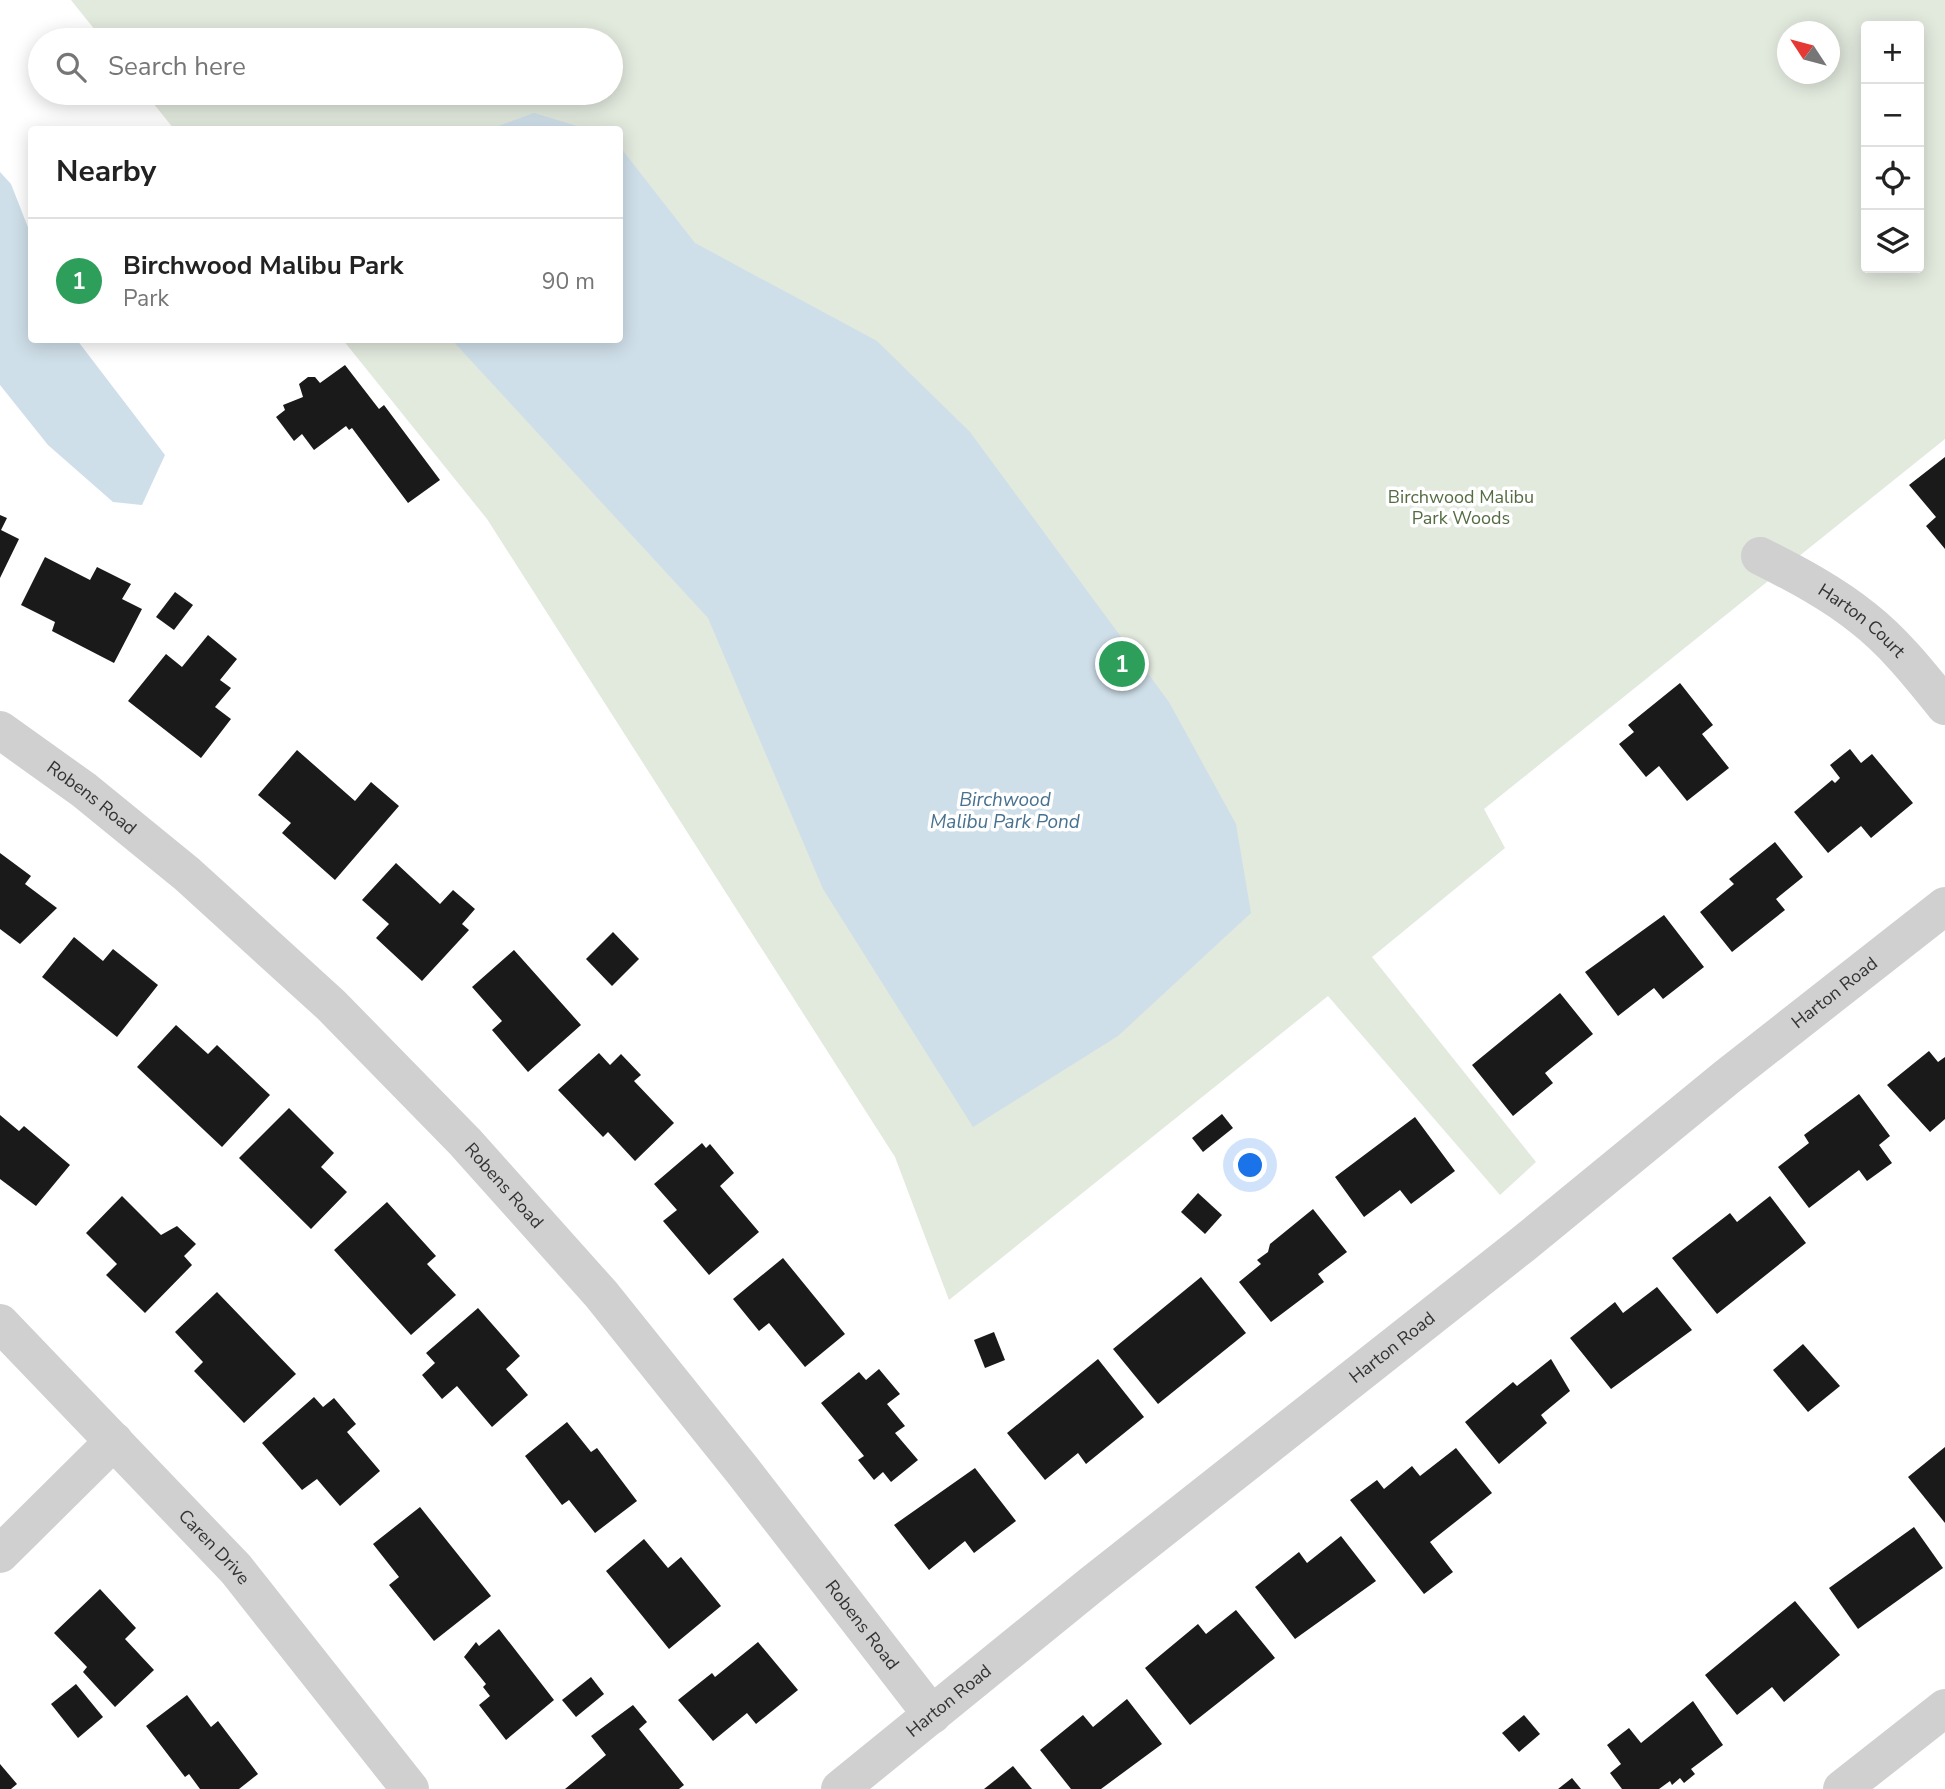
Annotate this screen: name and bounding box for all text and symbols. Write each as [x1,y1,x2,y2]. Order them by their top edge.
north arrow [1777,21,1840,84]
map controls [1861,21,1924,273]
button: + [1861,21,1924,84]
search box [28,28,623,105]
icon: search [52,48,90,86]
text: Search here [108,49,246,84]
button: − [1861,84,1924,147]
button: locate [1861,147,1924,210]
text: Nearby [56,151,156,192]
button: layers [1861,210,1924,273]
text: Birchwood Malibu Park [123,248,403,283]
text: 1 [72,266,86,297]
text: 90 m [542,266,595,297]
text: Park [123,283,169,314]
park label: Birchwood Malibu Park Woods [1388,485,1534,530]
street label: Harton Court [1814,578,1911,663]
pin: 1 [1099,638,1145,690]
street label: Robens Road [42,755,142,840]
water label: Birchwood Malibu Park Pond [930,787,1081,835]
street label: Harton Road [1786,951,1882,1034]
street label: Robens Road [459,1138,549,1234]
your location [1233,1148,1267,1182]
street label: Harton Road [1344,1306,1440,1389]
street label: Caren Drive [173,1504,256,1589]
street label: Robens Road [820,1575,905,1675]
street label: Harton Road [901,1659,996,1743]

